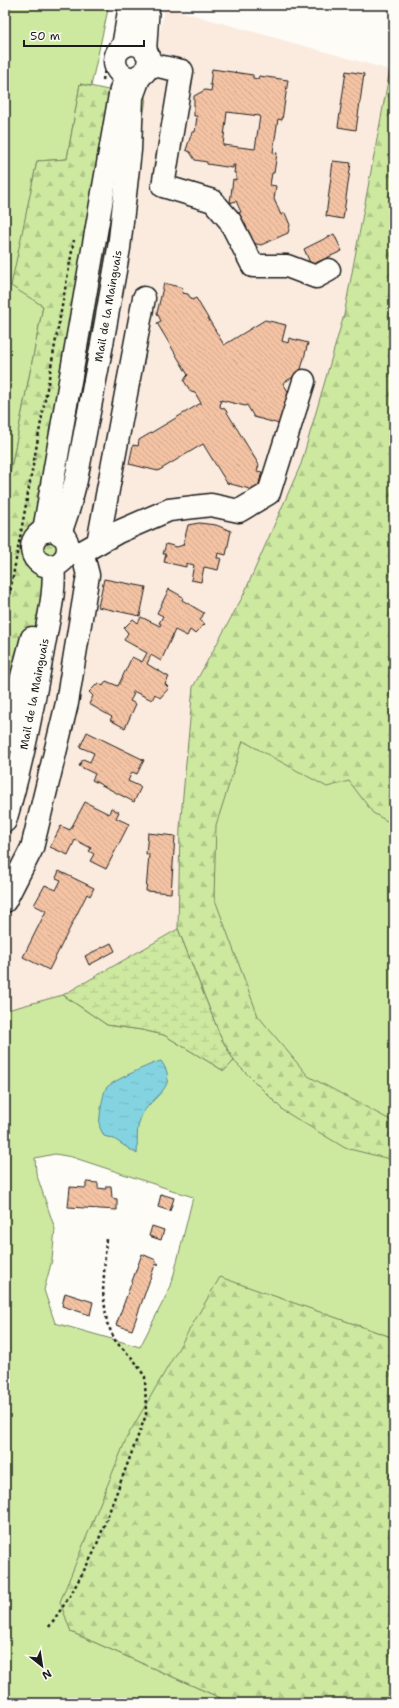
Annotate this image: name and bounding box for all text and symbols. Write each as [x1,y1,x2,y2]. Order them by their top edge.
scale bar [24,22,144,48]
text: 50 m [30,28,60,44]
street label: Mail de la Mainguais [91,249,126,363]
street label: Mail de la Mainguais [16,637,53,751]
north arrow [22,1646,62,1686]
text: N [39,1666,54,1683]

